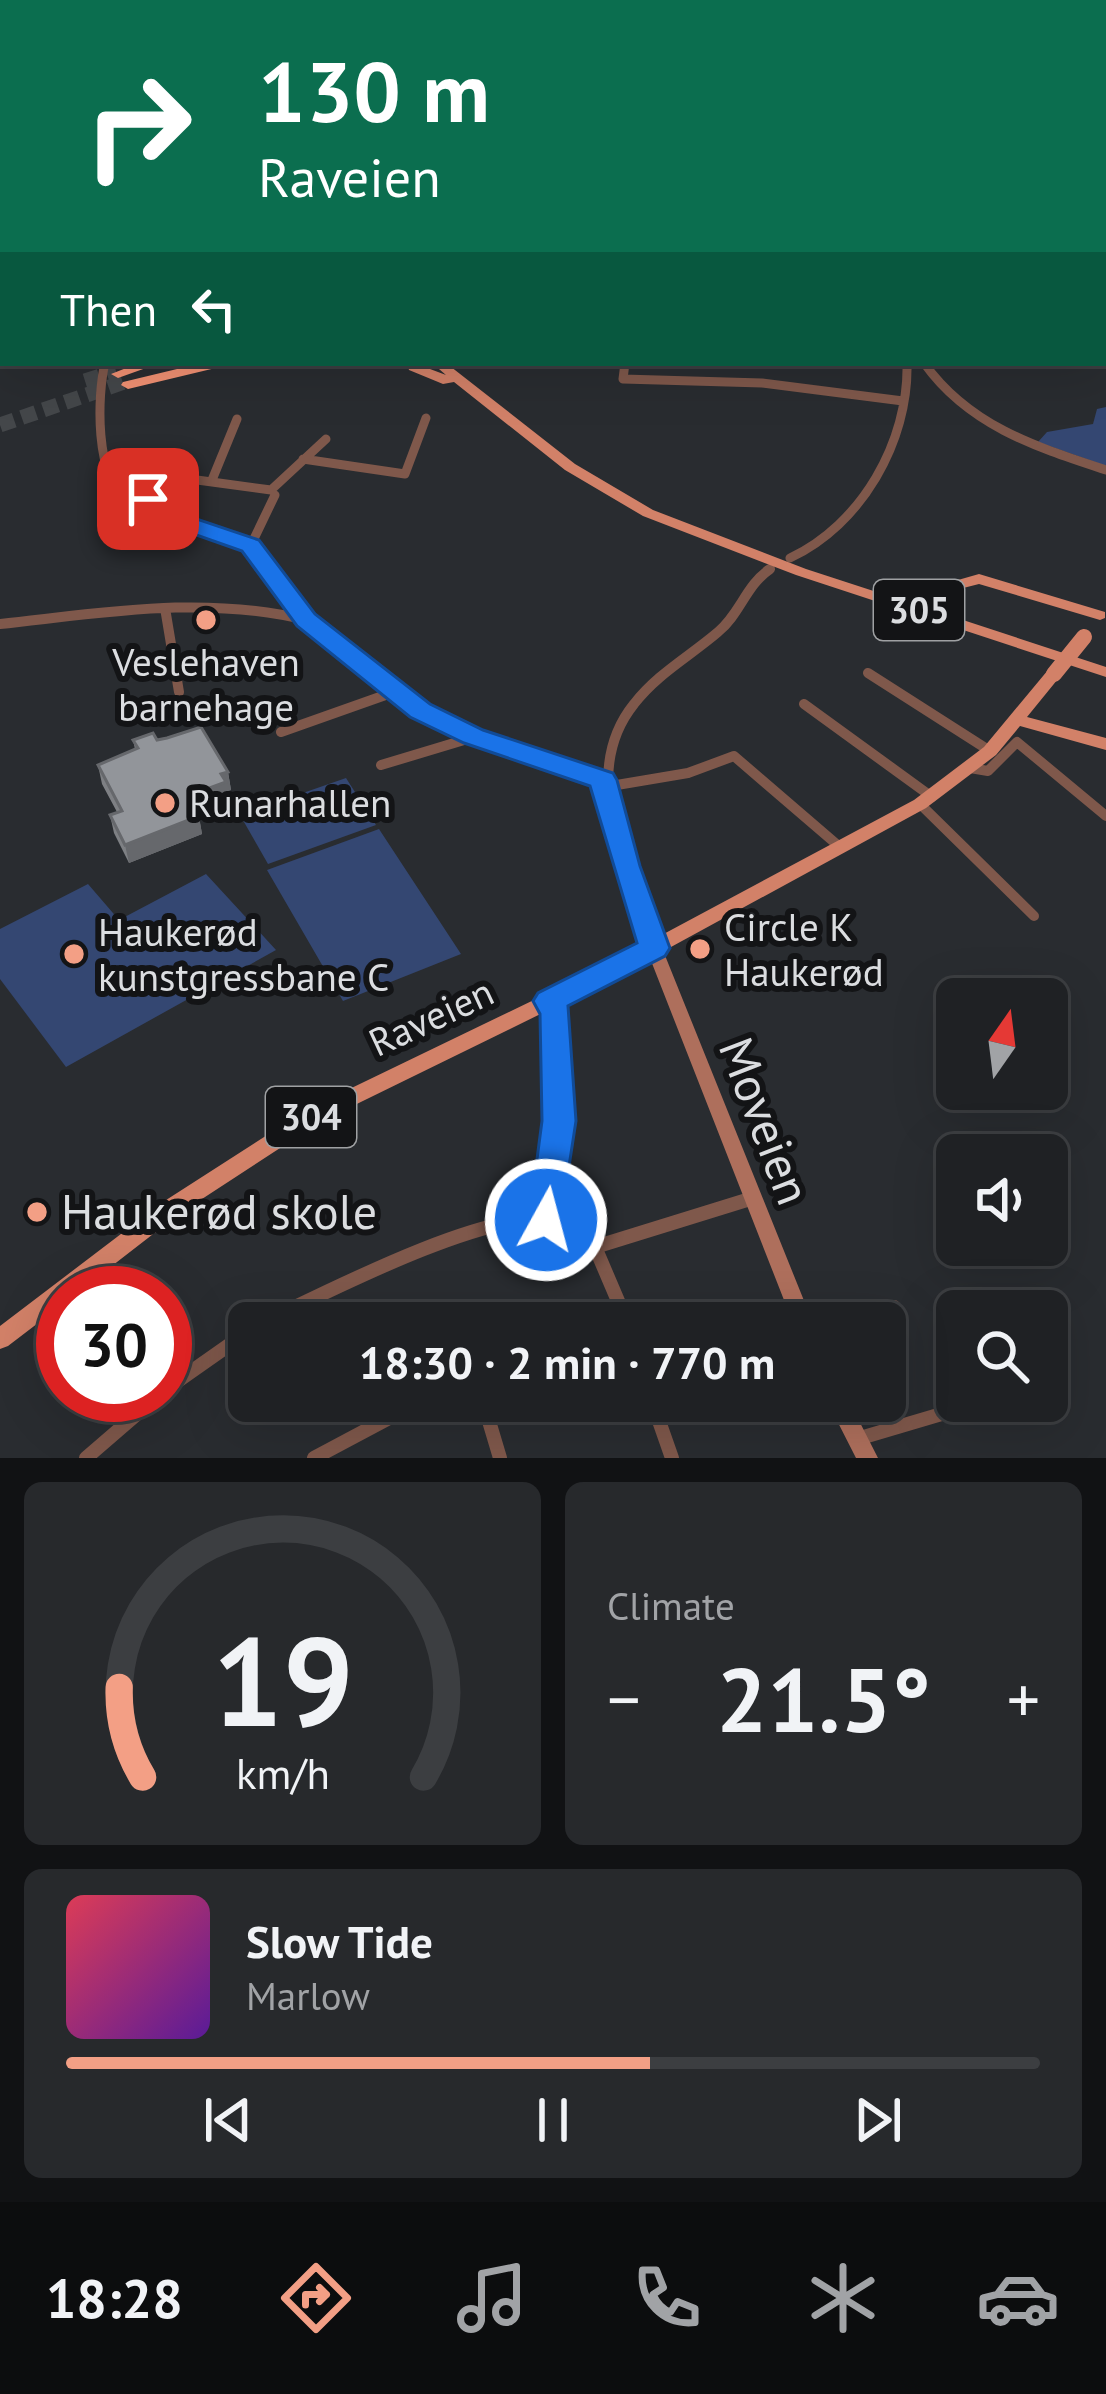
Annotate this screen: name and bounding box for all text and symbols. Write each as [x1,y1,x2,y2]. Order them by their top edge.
text: 130 m [258,36,490,145]
icon: right [60,48,216,204]
text: Raveien [258,142,441,212]
icon: left [181,276,247,342]
text: Then [60,280,157,338]
pin [97,448,199,550]
icon: arrive [115,466,181,532]
road number: 305 [874,580,964,640]
marker: Veslehaven barnehage [193,607,219,633]
place label: Veslehaven barnehage [111,636,300,732]
place label: Runarhallen [189,777,391,828]
marker: Runarhallen [152,790,178,816]
place label: Circle K Haukerød [724,901,884,997]
place label: Haukerød kunstgressbane C [98,906,389,1002]
marker: Circle K Haukerød [687,936,713,962]
marker: Haukerød kunstgressbane C [61,941,87,967]
street label: Raveien [360,966,501,1068]
north arrow [936,978,1068,1110]
map controls [936,978,1068,1422]
street label: Moveien [706,1028,826,1213]
road number: 304 [266,1087,356,1147]
button: sound [936,1134,1068,1266]
position arrow [483,1157,609,1283]
place label: Haukerød skole [61,1180,377,1242]
marker: Haukerød skole [24,1199,50,1225]
speed limit sign: 30 [36,1266,192,1422]
button: search [936,1290,1068,1422]
text: 18:30 · 2 min · 770 m [359,1333,775,1391]
text: Climate [607,1580,735,1631]
text: 19 [212,1599,353,1760]
text: 21.5° [716,1640,931,1757]
text: − [607,1656,640,1741]
text: + [1007,1656,1040,1741]
text: km/h [235,1744,330,1800]
text: Slow Tide [246,1912,433,1970]
text: Marlow [246,1970,370,2021]
icon: previous [195,2087,261,2153]
icon: pause [520,2087,586,2153]
icon: next [845,2087,911,2153]
icon: directions [274,2256,358,2340]
icon: music [450,2256,534,2340]
icon: phone [625,2256,709,2340]
icon: climate [801,2256,885,2340]
icon: car [976,2256,1060,2340]
text: 18:28 [46,2263,183,2333]

